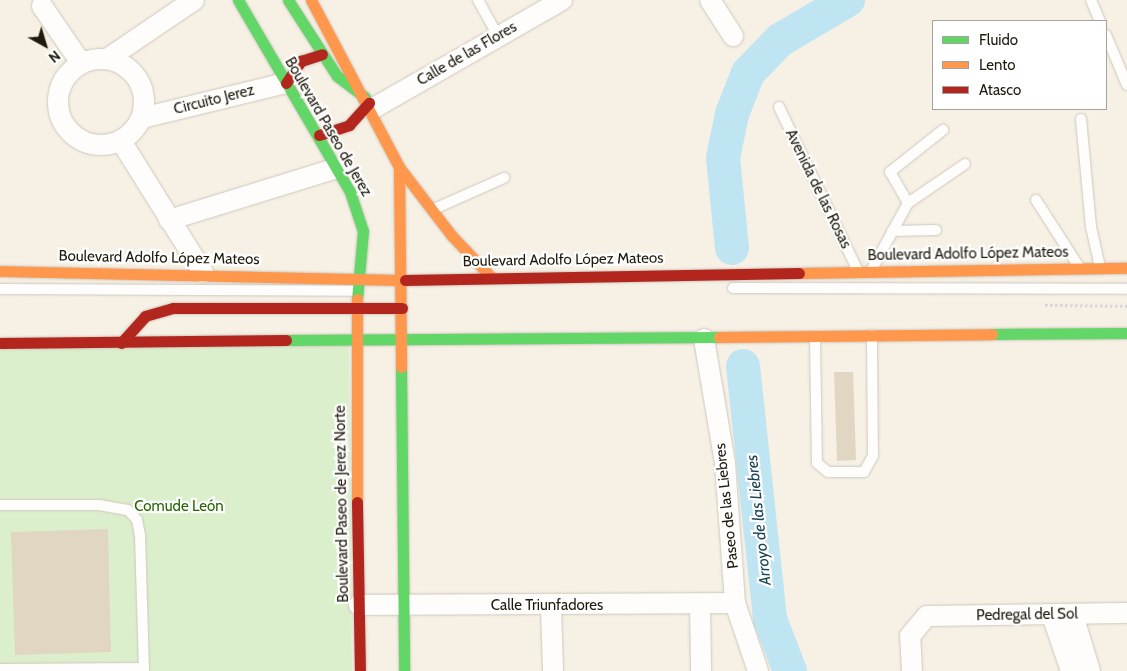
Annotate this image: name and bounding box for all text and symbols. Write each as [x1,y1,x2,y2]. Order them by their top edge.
street label: Calle de las Flores [414,18,520,90]
north arrow [20,20,70,70]
legend [932,20,1107,110]
text: Fluido [979,31,1018,49]
text: N [45,47,64,67]
street label: Boulevard Paseo de Jerez [281,54,375,200]
text: Lento [979,56,1016,74]
street label: Circuito Jerez [172,81,256,119]
text: Atasco [979,81,1021,99]
street label: Avenida de las Rosas [781,126,855,252]
street label: Boulevard Adolfo López Mateos [867,243,1069,265]
street label: Boulevard Adolfo López Mateos [58,247,260,269]
street label: Boulevard Adolfo López Mateos [462,249,664,271]
street label: Boulevard Paseo de Jerez Norte [331,405,353,603]
street label: Paseo de las Liebres [711,442,743,570]
water label: Arroyo de las Liebres [743,454,775,586]
park label: Comude León [134,498,224,516]
street label: Calle Triunfadores [491,597,603,615]
street label: Pedregal del Sol [976,605,1078,625]

